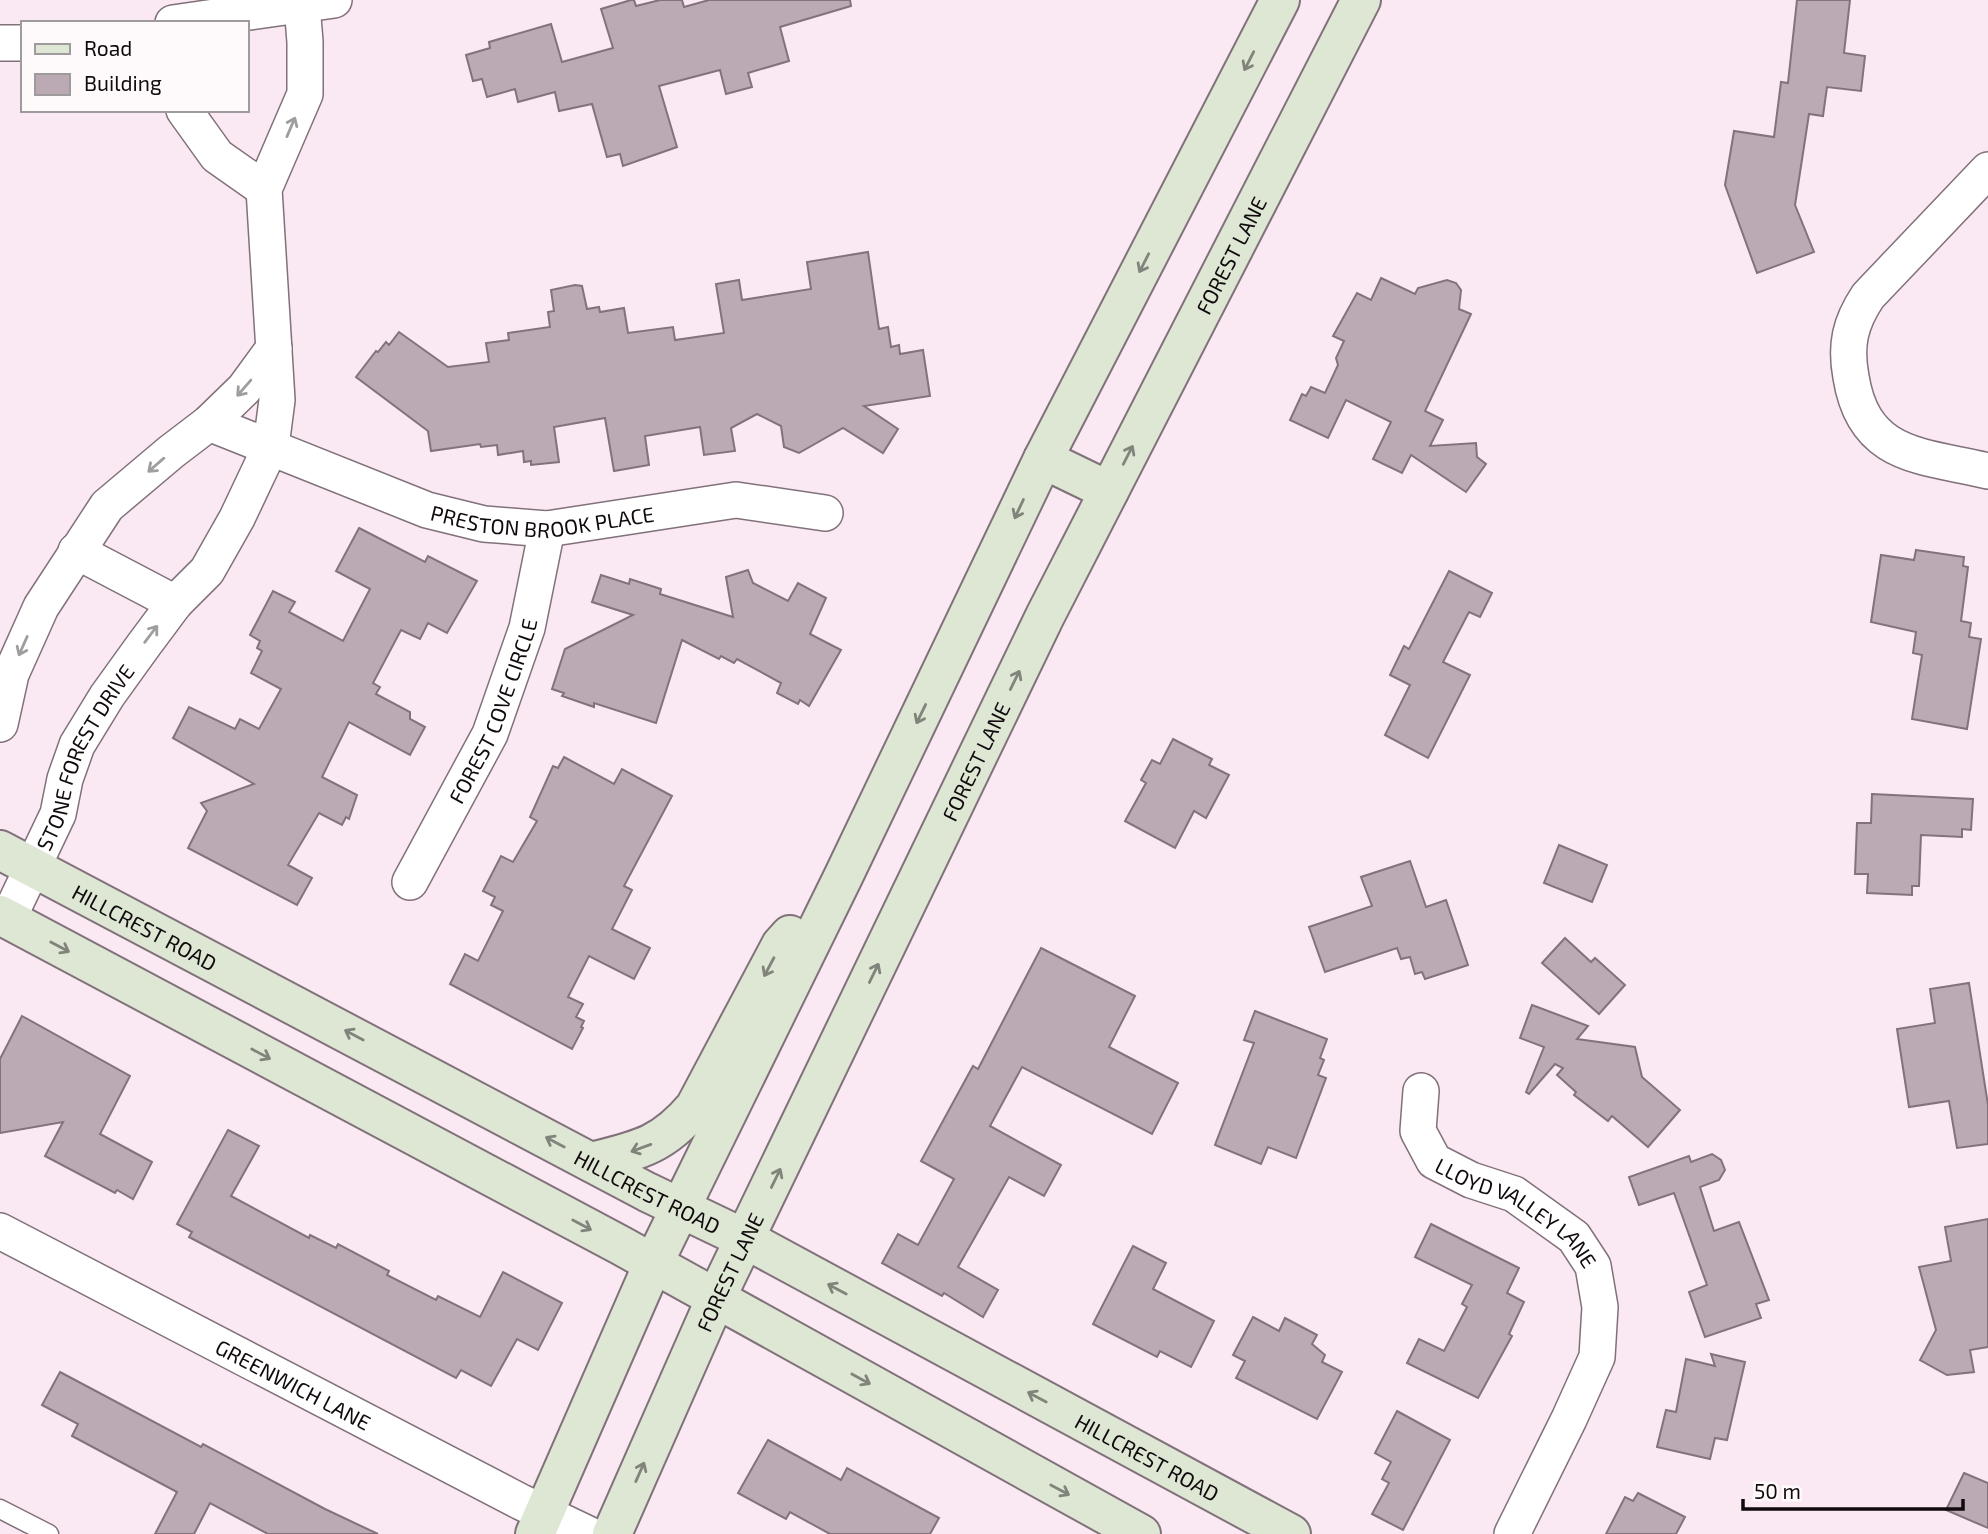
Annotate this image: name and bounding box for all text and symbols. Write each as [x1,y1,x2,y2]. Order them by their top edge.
legend [21,21,248,112]
text: Road [84,35,132,60]
one-way arrow [1241,50,1255,71]
text: Building [84,70,162,95]
one-way arrow [286,117,299,138]
street label: FOREST LANE [1190,192,1271,318]
one-way arrow [1137,252,1151,273]
one-way arrow [236,378,252,396]
one-way arrow [1121,445,1135,465]
one-way arrow [147,457,165,473]
one-way arrow [1012,498,1025,519]
street label: PRESTON BROOK PLACE [429,499,656,542]
street label: FOREST COVE CIRCLE [443,616,541,807]
one-way arrow [144,626,159,644]
one-way arrow [16,635,29,657]
street label: STONE FOREST DRIVE [30,659,139,854]
one-way arrow [1009,670,1022,691]
street label: FOREST LANE [936,698,1014,824]
one-way arrow [914,703,927,724]
street label: HILLCREST ROAD [69,878,221,975]
one-way arrow [50,940,70,954]
one-way arrow [762,956,775,977]
one-way arrow [868,963,881,984]
one-way arrow [344,1028,365,1042]
one-way arrow [250,1048,271,1061]
one-way arrow [545,1135,565,1149]
one-way arrow [631,1143,653,1156]
street label: HILLCREST ROAD [571,1144,725,1238]
street label: LLOYD VALLEY LANE [1432,1152,1603,1272]
one-way arrow [769,1168,783,1189]
street label: FOREST LANE [690,1208,768,1335]
one-way arrow [571,1218,591,1232]
one-way arrow [827,1282,848,1295]
street label: GREENWICH LANE [212,1333,375,1434]
one-way arrow [851,1372,871,1386]
one-way arrow [1027,1390,1048,1403]
street label: HILLCREST ROAD [1071,1408,1224,1505]
one-way arrow [634,1461,647,1483]
scale bar [1743,1468,1964,1512]
text: 50 m [1754,1478,1801,1503]
one-way arrow [1049,1484,1070,1497]

